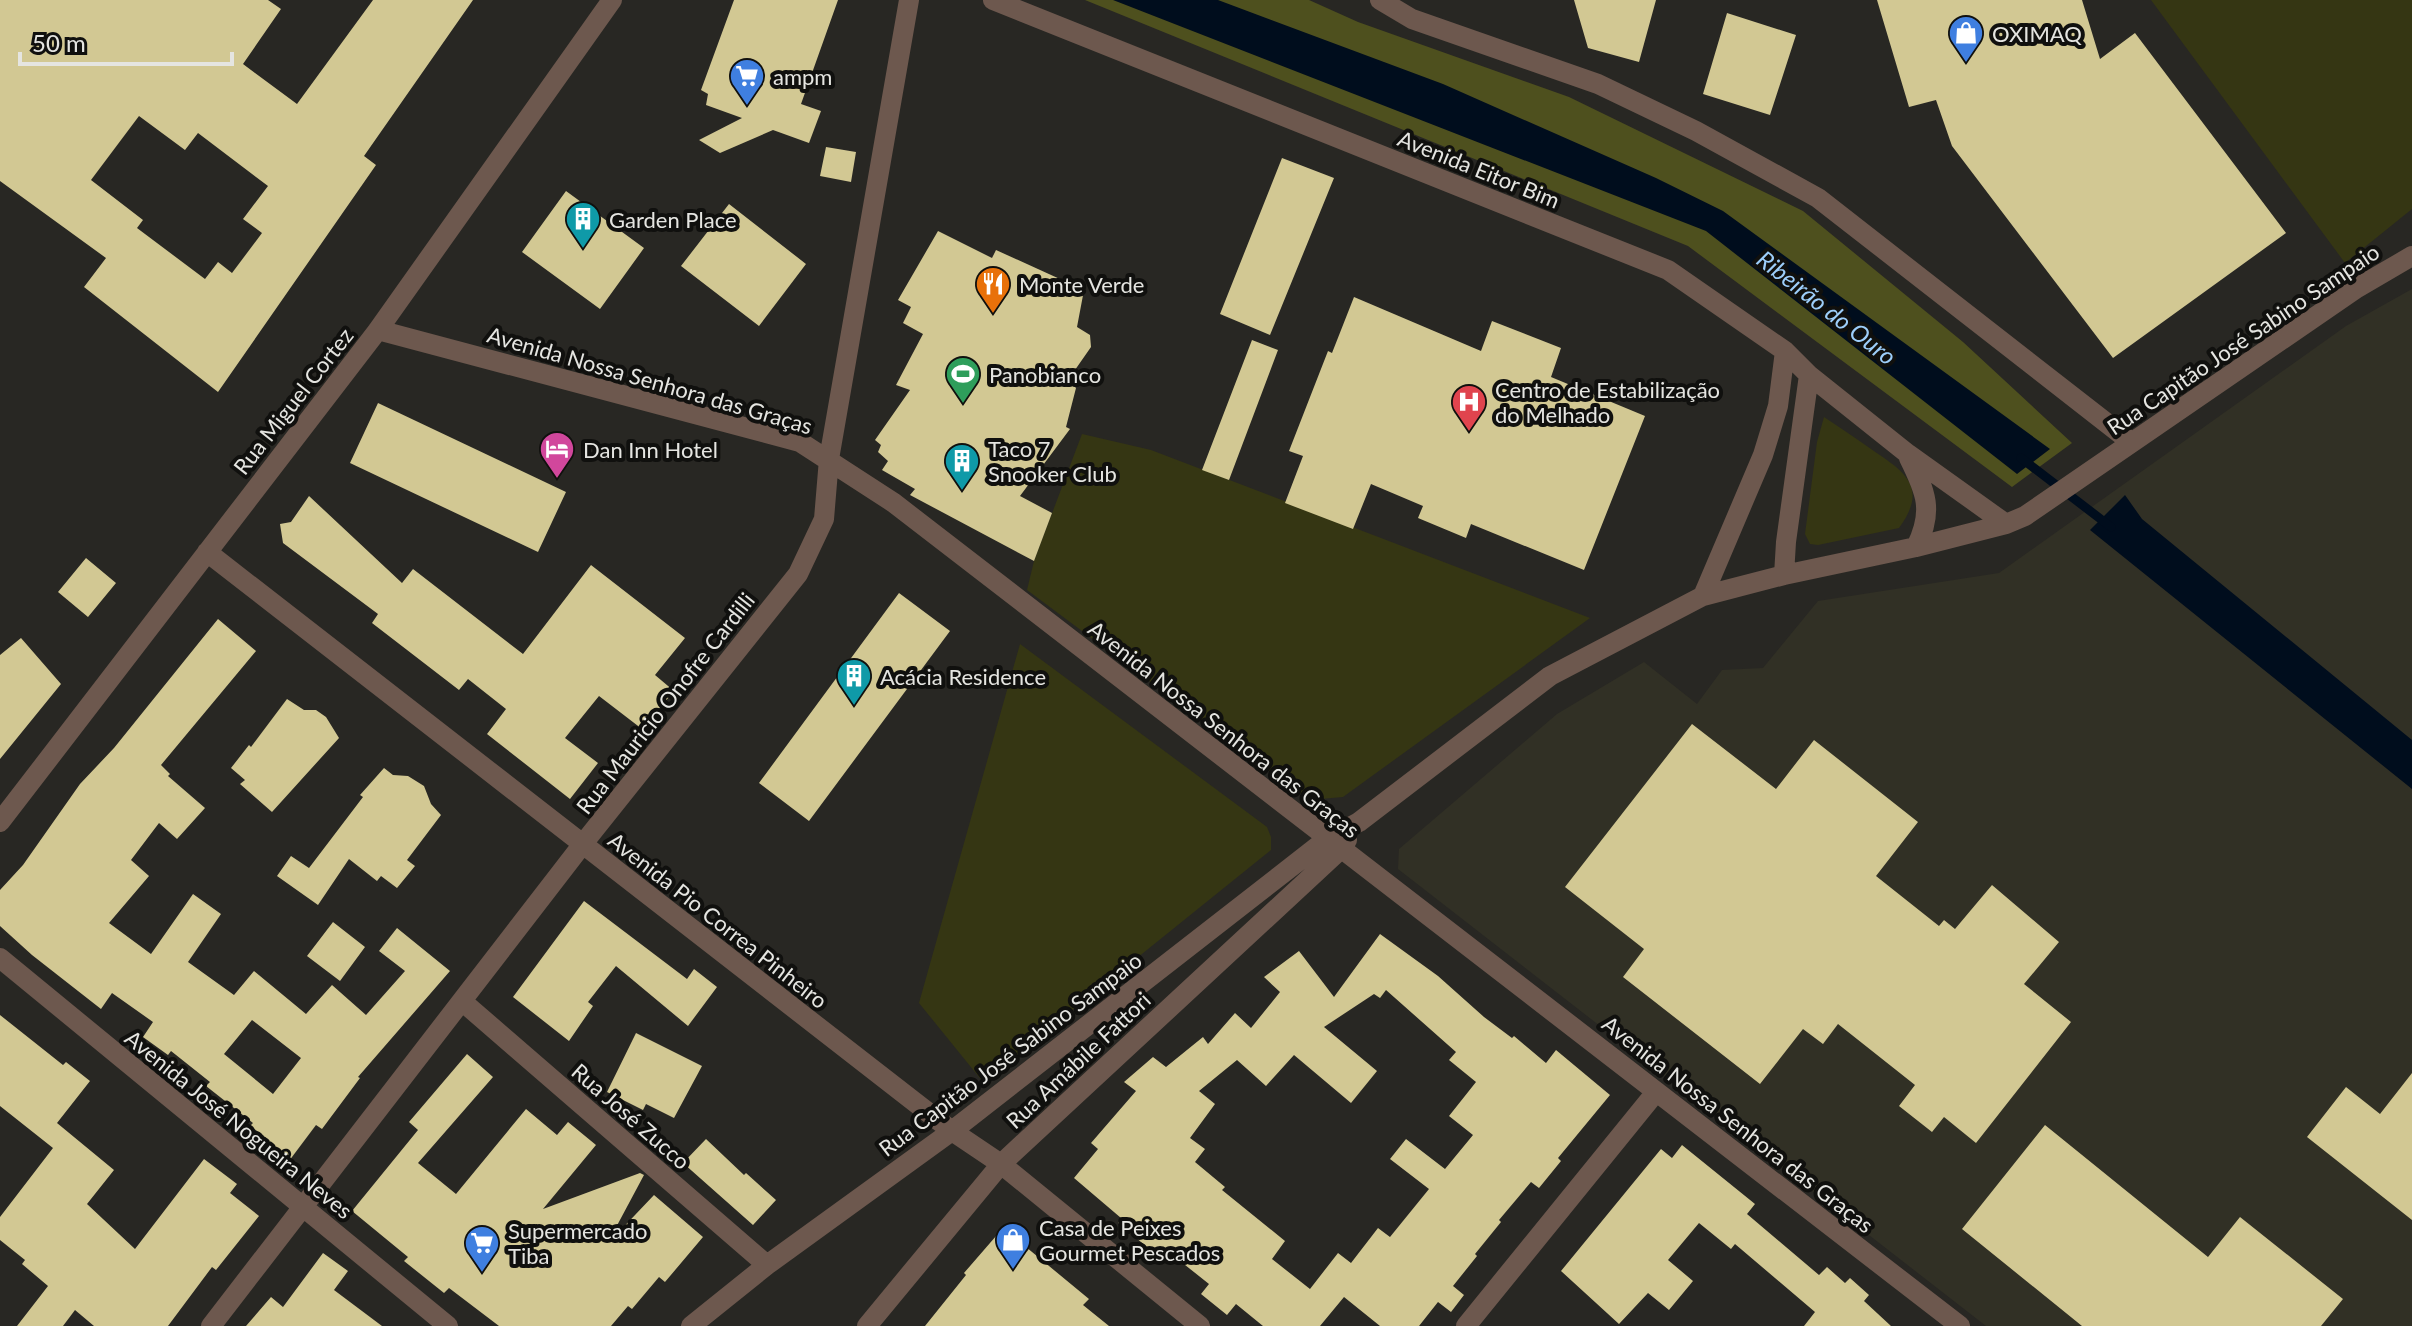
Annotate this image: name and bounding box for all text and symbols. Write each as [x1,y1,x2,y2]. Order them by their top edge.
shop icon: OXIMAQ [1947,14,1985,64]
scale bar [20,16,232,66]
place label: OXIMAQ [1992,20,2082,47]
text: 50 m [32,28,86,57]
supermarket icon: ampm [728,57,766,107]
place label: ampm [773,63,832,90]
street label: Avenida Eitor Bim [1394,124,1564,214]
building icon: Garden Place [564,200,602,250]
place label: Garden Place [609,206,737,233]
street label: Rua Capitão José Sabino Sampaio [2102,238,2384,440]
water label: Ribeirão do Ouro [1752,244,1902,370]
restaurant icon: Monte Verde [974,265,1012,315]
place label: Monte Verde [1019,271,1144,298]
street label: Avenida Nossa Senhora das Graças [484,321,816,439]
street label: Rua Miguel Cortez [228,322,359,480]
sports icon: Panobianco [944,355,982,405]
place label: Panobianco [989,361,1101,388]
place label: Centro de Estabilização do Melhado [1495,376,1720,428]
hospital icon: Centro de Estabilização do Melhado [1450,383,1488,433]
hotel icon: Dan Inn Hotel [538,430,576,480]
place label: Taco 7 Snooker Club [988,435,1117,487]
place label: Dan Inn Hotel [583,436,718,463]
building icon: Taco 7 Snooker Club [943,442,981,492]
street label: Rua Mauricio Onofre Cardilli [570,587,760,819]
street label: Avenida Nossa Senhora das Graças [1083,615,1365,843]
building icon: Acácia Residence [835,657,873,707]
place label: Acácia Residence [880,663,1046,690]
street label: Avenida Pio Correa Pinheiro [603,826,833,1014]
street label: Rua Capitão José Sabino Sampaio [873,946,1147,1162]
street label: Rua Amábile Fattori [1000,986,1156,1134]
street label: Avenida Nossa Senhora das Graças [1597,1010,1879,1238]
street label: Avenida José Nogueira Neves [120,1024,358,1224]
street label: Rua José Zucco [566,1057,696,1175]
place label: Casa de Peixes Gourmet Pescados [1039,1214,1220,1266]
place label: Supermercado Tiba [508,1217,647,1269]
shop icon: Casa de Peixes Gourmet Pescados [994,1221,1032,1271]
supermarket icon: Supermercado Tiba [463,1224,501,1274]

